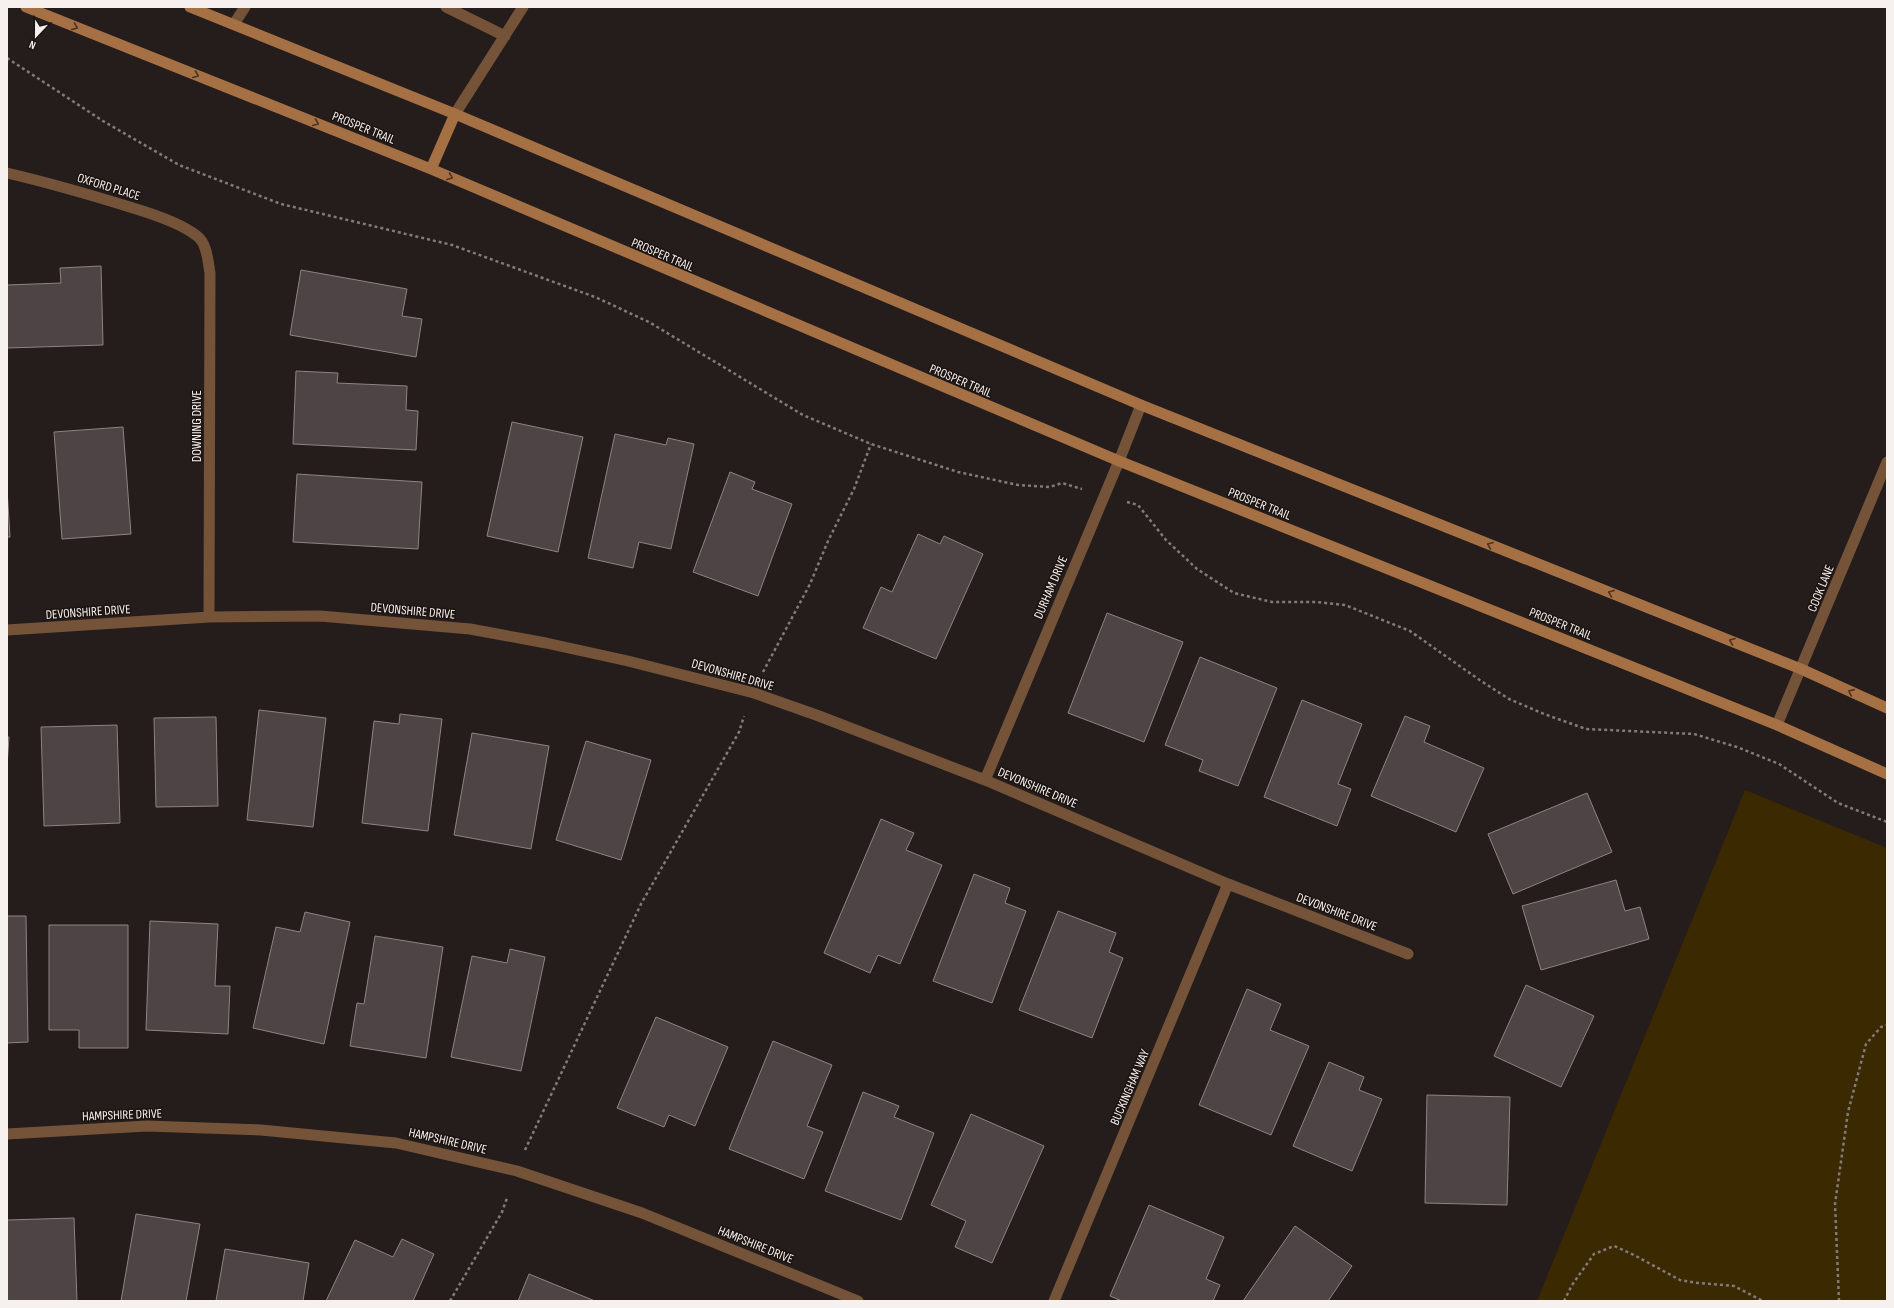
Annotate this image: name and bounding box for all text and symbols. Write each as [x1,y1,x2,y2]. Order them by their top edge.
north arrow [16,16,56,56]
one-way arrow [72,22,79,30]
text: N [27,38,38,52]
one-way arrow [191,70,199,78]
street label: PROSPER TRAIL [330,108,398,148]
one-way arrow [313,119,320,127]
street label: OXFORD PLACE [75,170,142,204]
one-way arrow [446,173,453,181]
street label: PROSPER TRAIL [629,235,696,275]
street label: PROSPER TRAIL [927,361,994,401]
street label: DOWNING DRIVE [189,390,205,462]
street label: PROSPER TRAIL [1226,484,1294,524]
one-way arrow [1487,541,1494,549]
street label: DURHAM DRIVE [1030,553,1071,621]
street label: COOK LANE [1804,562,1838,614]
one-way arrow [1607,589,1614,597]
street label: DEVONSHIRE DRIVE [370,599,456,623]
street label: DEVONSHIRE DRIVE [45,601,131,623]
street label: PROSPER TRAIL [1527,604,1595,644]
one-way arrow [1728,638,1735,646]
street label: DEVONSHIRE DRIVE [690,656,776,694]
one-way arrow [1848,689,1856,697]
street label: DEVONSHIRE DRIVE [995,764,1080,812]
street label: DEVONSHIRE DRIVE [1294,889,1379,935]
street label: BUCKINGHAM WAY [1107,1047,1153,1128]
street label: HAMPSHIRE DRIVE [82,1106,162,1124]
street label: HAMPSHIRE DRIVE [407,1124,488,1158]
street label: HAMPSHIRE DRIVE [716,1223,796,1267]

